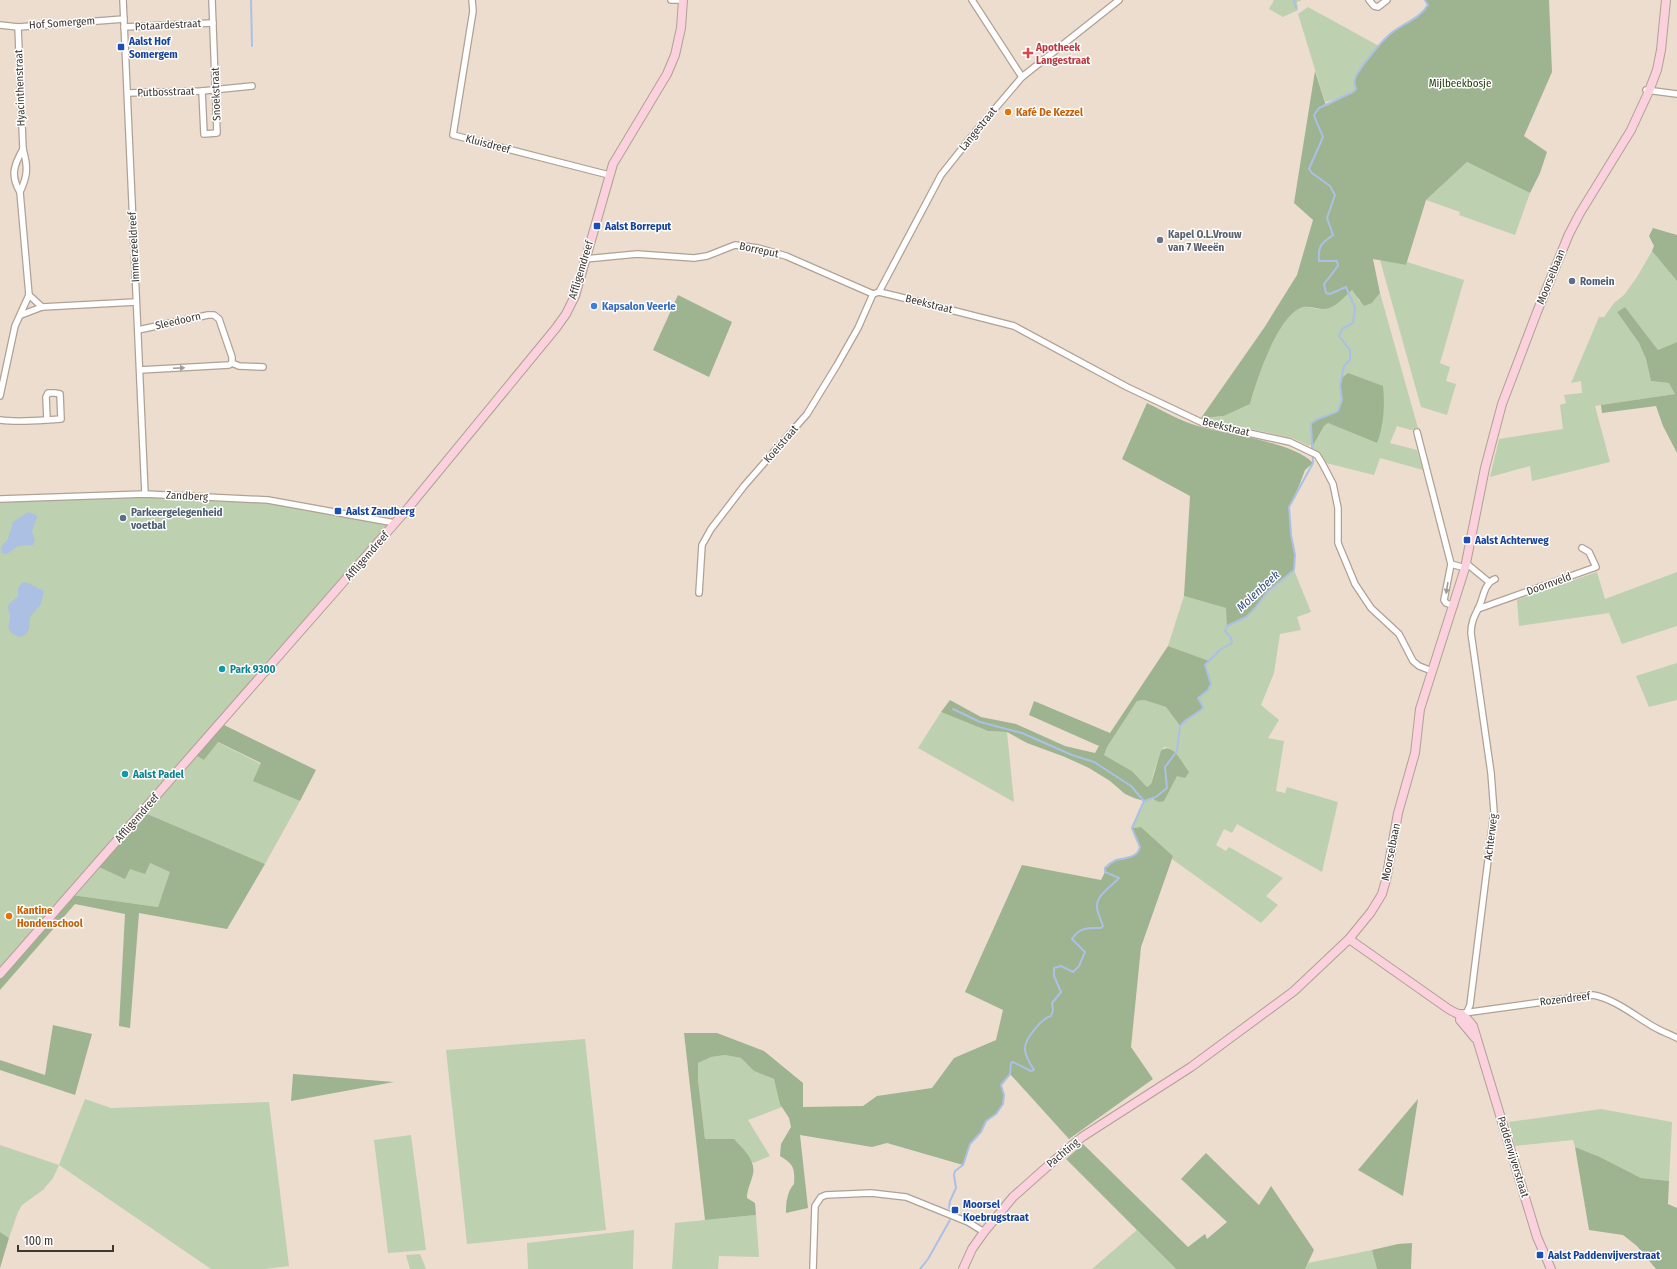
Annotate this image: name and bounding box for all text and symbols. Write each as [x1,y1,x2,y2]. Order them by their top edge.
street label: Hof Somergem [29,14,95,32]
street label: Potaardestraat [134,17,202,33]
place label: Aalst Hof Somergem [128,35,178,61]
place label: Apotheek Langestraat [1035,41,1090,67]
marker: Aalst Hof Somergem [116,42,126,52]
marker: Apotheek Langestraat [1023,48,1033,58]
street label: Hyacinthenstraat [12,49,28,127]
street label: Snoekstraat [209,67,223,121]
park label: Mijlbeekbosje [1429,77,1491,90]
street label: Putbosstraat [137,84,195,99]
street label: Langestraat [956,104,1000,154]
place label: Kafé De Kezzel [1016,106,1084,119]
marker: Kafé De Kezzel [1003,107,1013,117]
street label: Kluisdreef [464,132,512,156]
street label: Immerzeeldreef [126,211,142,283]
place label: Aalst Borreput [604,220,671,233]
marker: Aalst Borreput [592,221,602,231]
place label: Kapel O.L.Vrouw van 7 Weeën [1167,228,1242,254]
marker: Kapel O.L.Vrouw van 7 Weeën [1155,235,1165,245]
street label: Affligemdreef [566,239,596,301]
street label: Borreput [738,240,780,261]
street label: Moorselbaan [1534,247,1568,307]
place label: Romein [1580,275,1615,288]
marker: Romein [1567,276,1577,286]
street label: Beekstraat [904,292,954,316]
place label: Kapsalon Veerle [602,300,676,313]
marker: Kapsalon Veerle [589,301,599,311]
street label: Sleedoorn [154,309,202,333]
one-way arrow [173,364,185,371]
street label: Beekstraat [1201,415,1251,439]
street label: Koeistraat [761,422,801,466]
street label: Zandberg [166,488,209,504]
place label: Aalst Zandberg [345,505,415,518]
place label: Parkeergelegenheid voetbal [130,506,223,532]
marker: Aalst Zandberg [333,506,343,516]
marker: Parkeergelegenheid voetbal [118,513,128,523]
street label: Affligemdreef [342,528,392,583]
place label: Aalst Achterweg [1474,534,1549,547]
marker: Aalst Achterweg [1462,535,1472,545]
water label: Molenbeek [1234,568,1282,614]
street label: Doornveld [1525,570,1573,598]
one-way arrow [1443,581,1449,594]
place label: Park 9300 [230,663,276,676]
marker: Park 9300 [217,664,227,674]
place label: Aalst Padel [132,768,185,781]
marker: Aalst Padel [120,769,130,779]
street label: Affligemdreef [112,790,162,845]
street label: Achterweg [1482,812,1500,861]
street label: Moorselbaan [1379,822,1403,882]
place label: Kantine Hondenschool [17,904,84,930]
marker: Kantine Hondenschool [4,911,14,921]
street label: Rozendreef [1539,989,1592,1009]
street label: Paddenvijverstraat [1494,1115,1532,1199]
street label: Pachting [1044,1135,1083,1170]
place label: Moorsel Koebrugstraat [963,1198,1029,1224]
marker: Moorsel Koebrugstraat [950,1205,960,1215]
scale bar [18,1227,113,1253]
text: 100 m [24,1234,53,1248]
place label: Aalst Paddenvijverstraat [1547,1249,1660,1262]
marker: Aalst Paddenvijverstraat [1535,1250,1545,1260]

